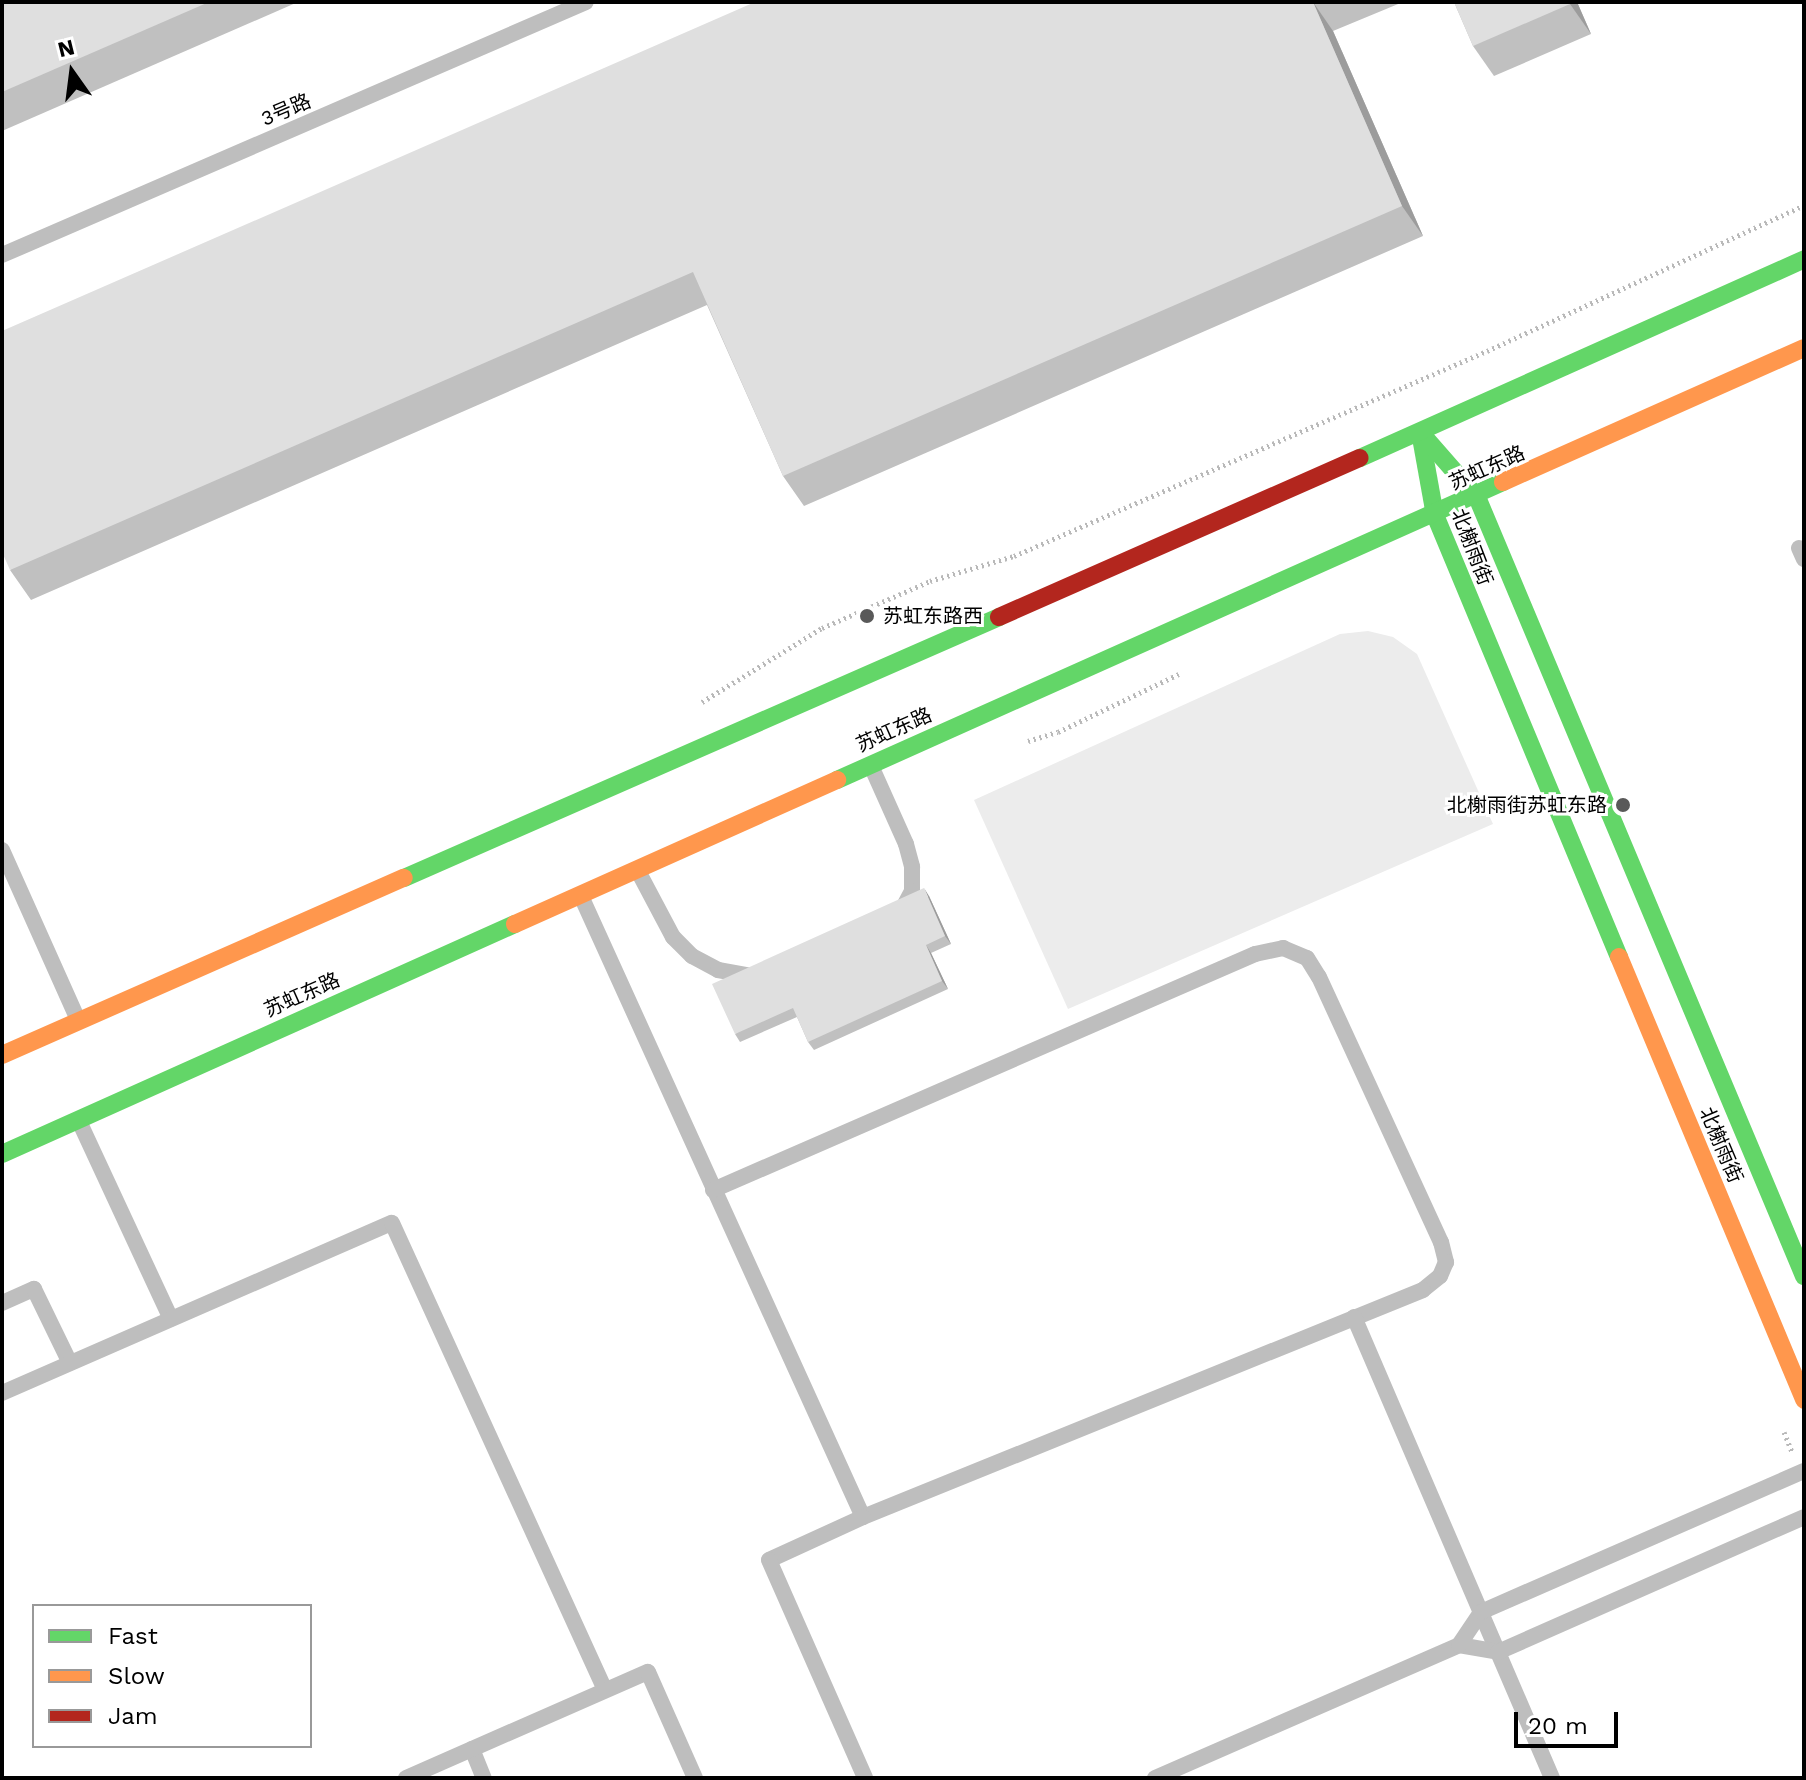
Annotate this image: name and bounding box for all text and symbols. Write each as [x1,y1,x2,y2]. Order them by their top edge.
north arrow [32,32,112,112]
text: N [55,34,77,62]
street label: 3号路 [258,89,314,131]
street label: 苏虹东路 [1446,441,1528,495]
street label: 北榭雨街 [1446,505,1498,589]
place label: 苏虹东路西 [883,604,983,628]
marker: 苏虹东路西 [858,607,876,625]
street label: 苏虹东路 [853,703,935,757]
place label: 北榭雨街苏虹东路 [1447,793,1607,817]
marker: 北榭雨街苏虹东路 [1614,796,1632,814]
street label: 苏虹东路 [261,968,343,1022]
street label: 北榭雨街 [1694,1103,1748,1187]
legend [32,1604,312,1748]
text: Fast [108,1622,158,1650]
text: Slow [108,1662,165,1690]
scale bar [1518,1696,1622,1746]
text: Jam [108,1702,158,1730]
text: 20 m [1528,1712,1588,1740]

